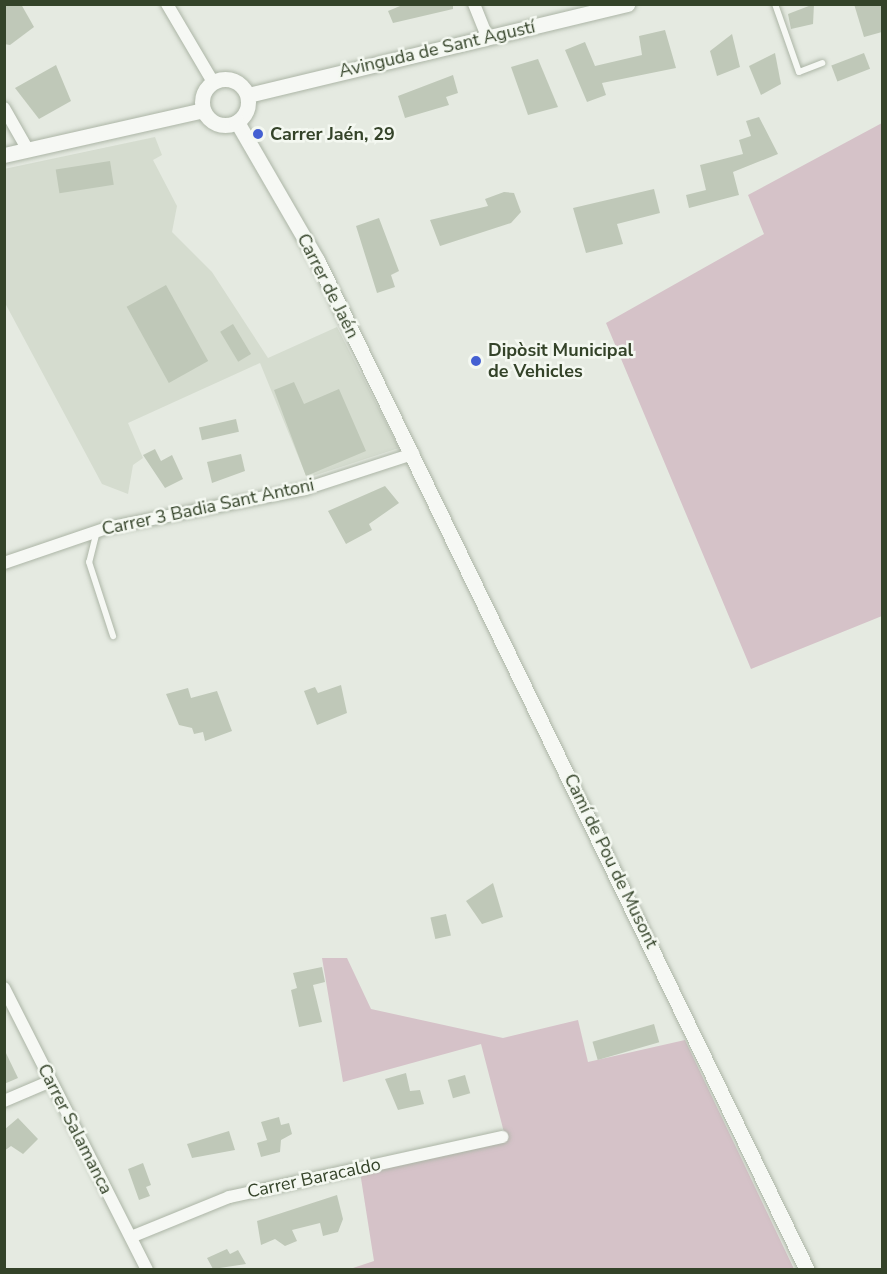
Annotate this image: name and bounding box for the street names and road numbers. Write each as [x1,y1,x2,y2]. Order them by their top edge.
street label: Avinguda de Sant Agustí [337,16,537,82]
street label: Carrer de Jaén [292,230,364,342]
street label: Carrer 3 Badia Sant Antoni [100,474,316,540]
street label: Camí de Pou de Musont [559,770,663,952]
street label: Carrer Salamanca [33,1060,117,1198]
street label: Carrer Baracaldo [245,1153,383,1203]

